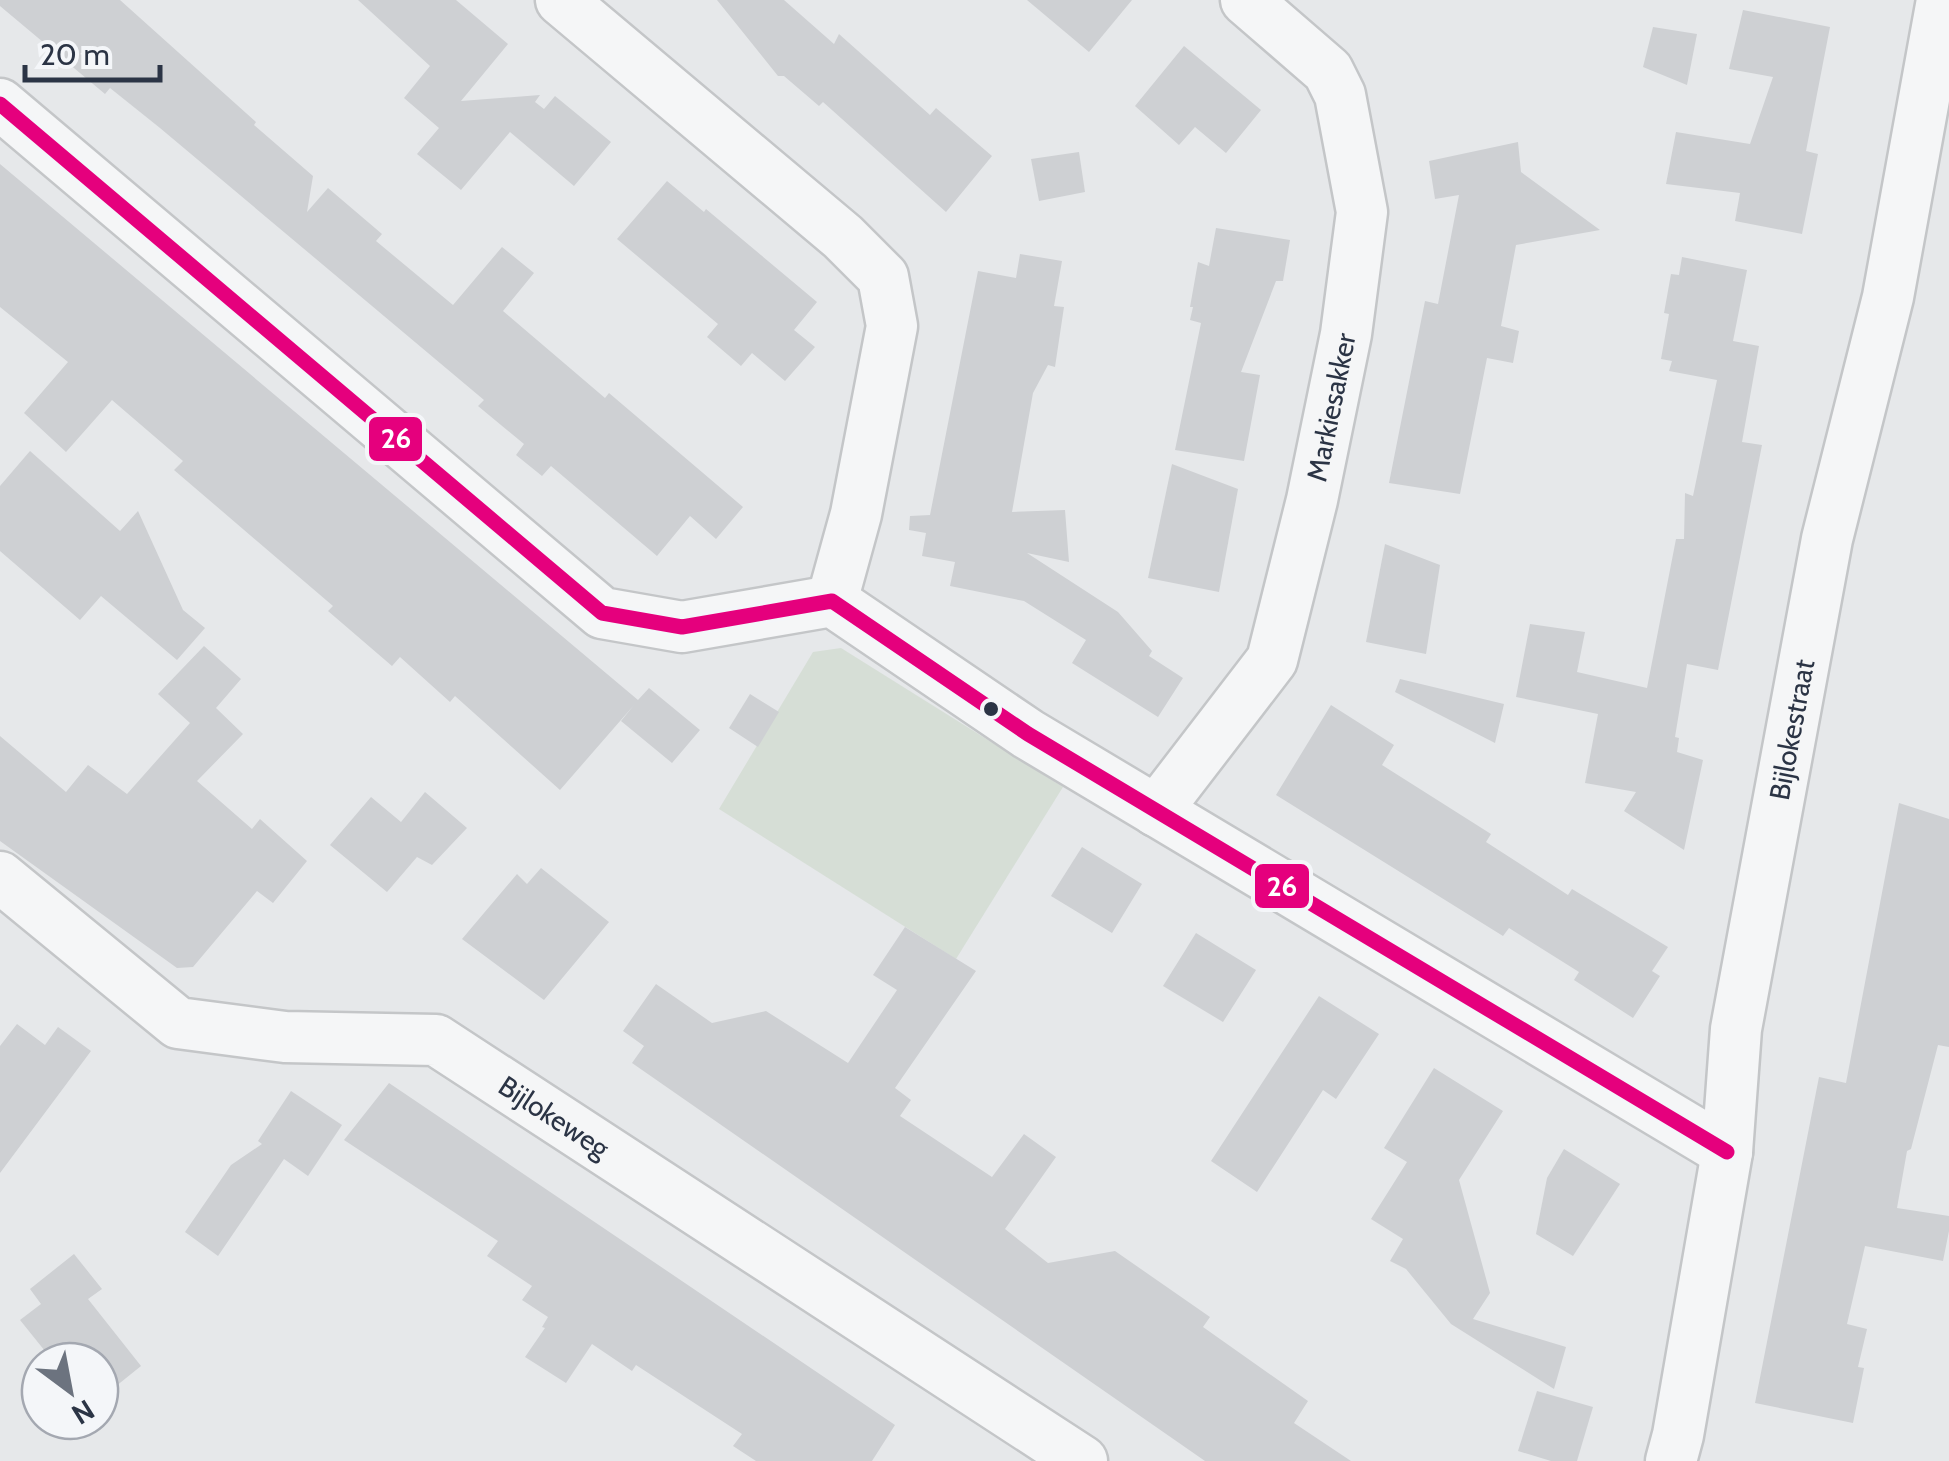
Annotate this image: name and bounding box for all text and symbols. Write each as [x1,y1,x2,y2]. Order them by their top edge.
scale bar [25,20,160,82]
text: 20 m [40,36,110,73]
street label: Markiesakker [1299,330,1363,484]
line badge: 26 [367,415,424,463]
text: 26 [381,421,411,455]
street label: Bijlokestraat [1762,657,1821,803]
unlabelled marker [981,699,1001,719]
line badge: 26 [1253,862,1311,910]
text: 26 [1267,869,1297,903]
street label: Bijlokeweg [492,1069,617,1166]
north arrow [20,1341,120,1441]
text: N [66,1393,101,1432]

